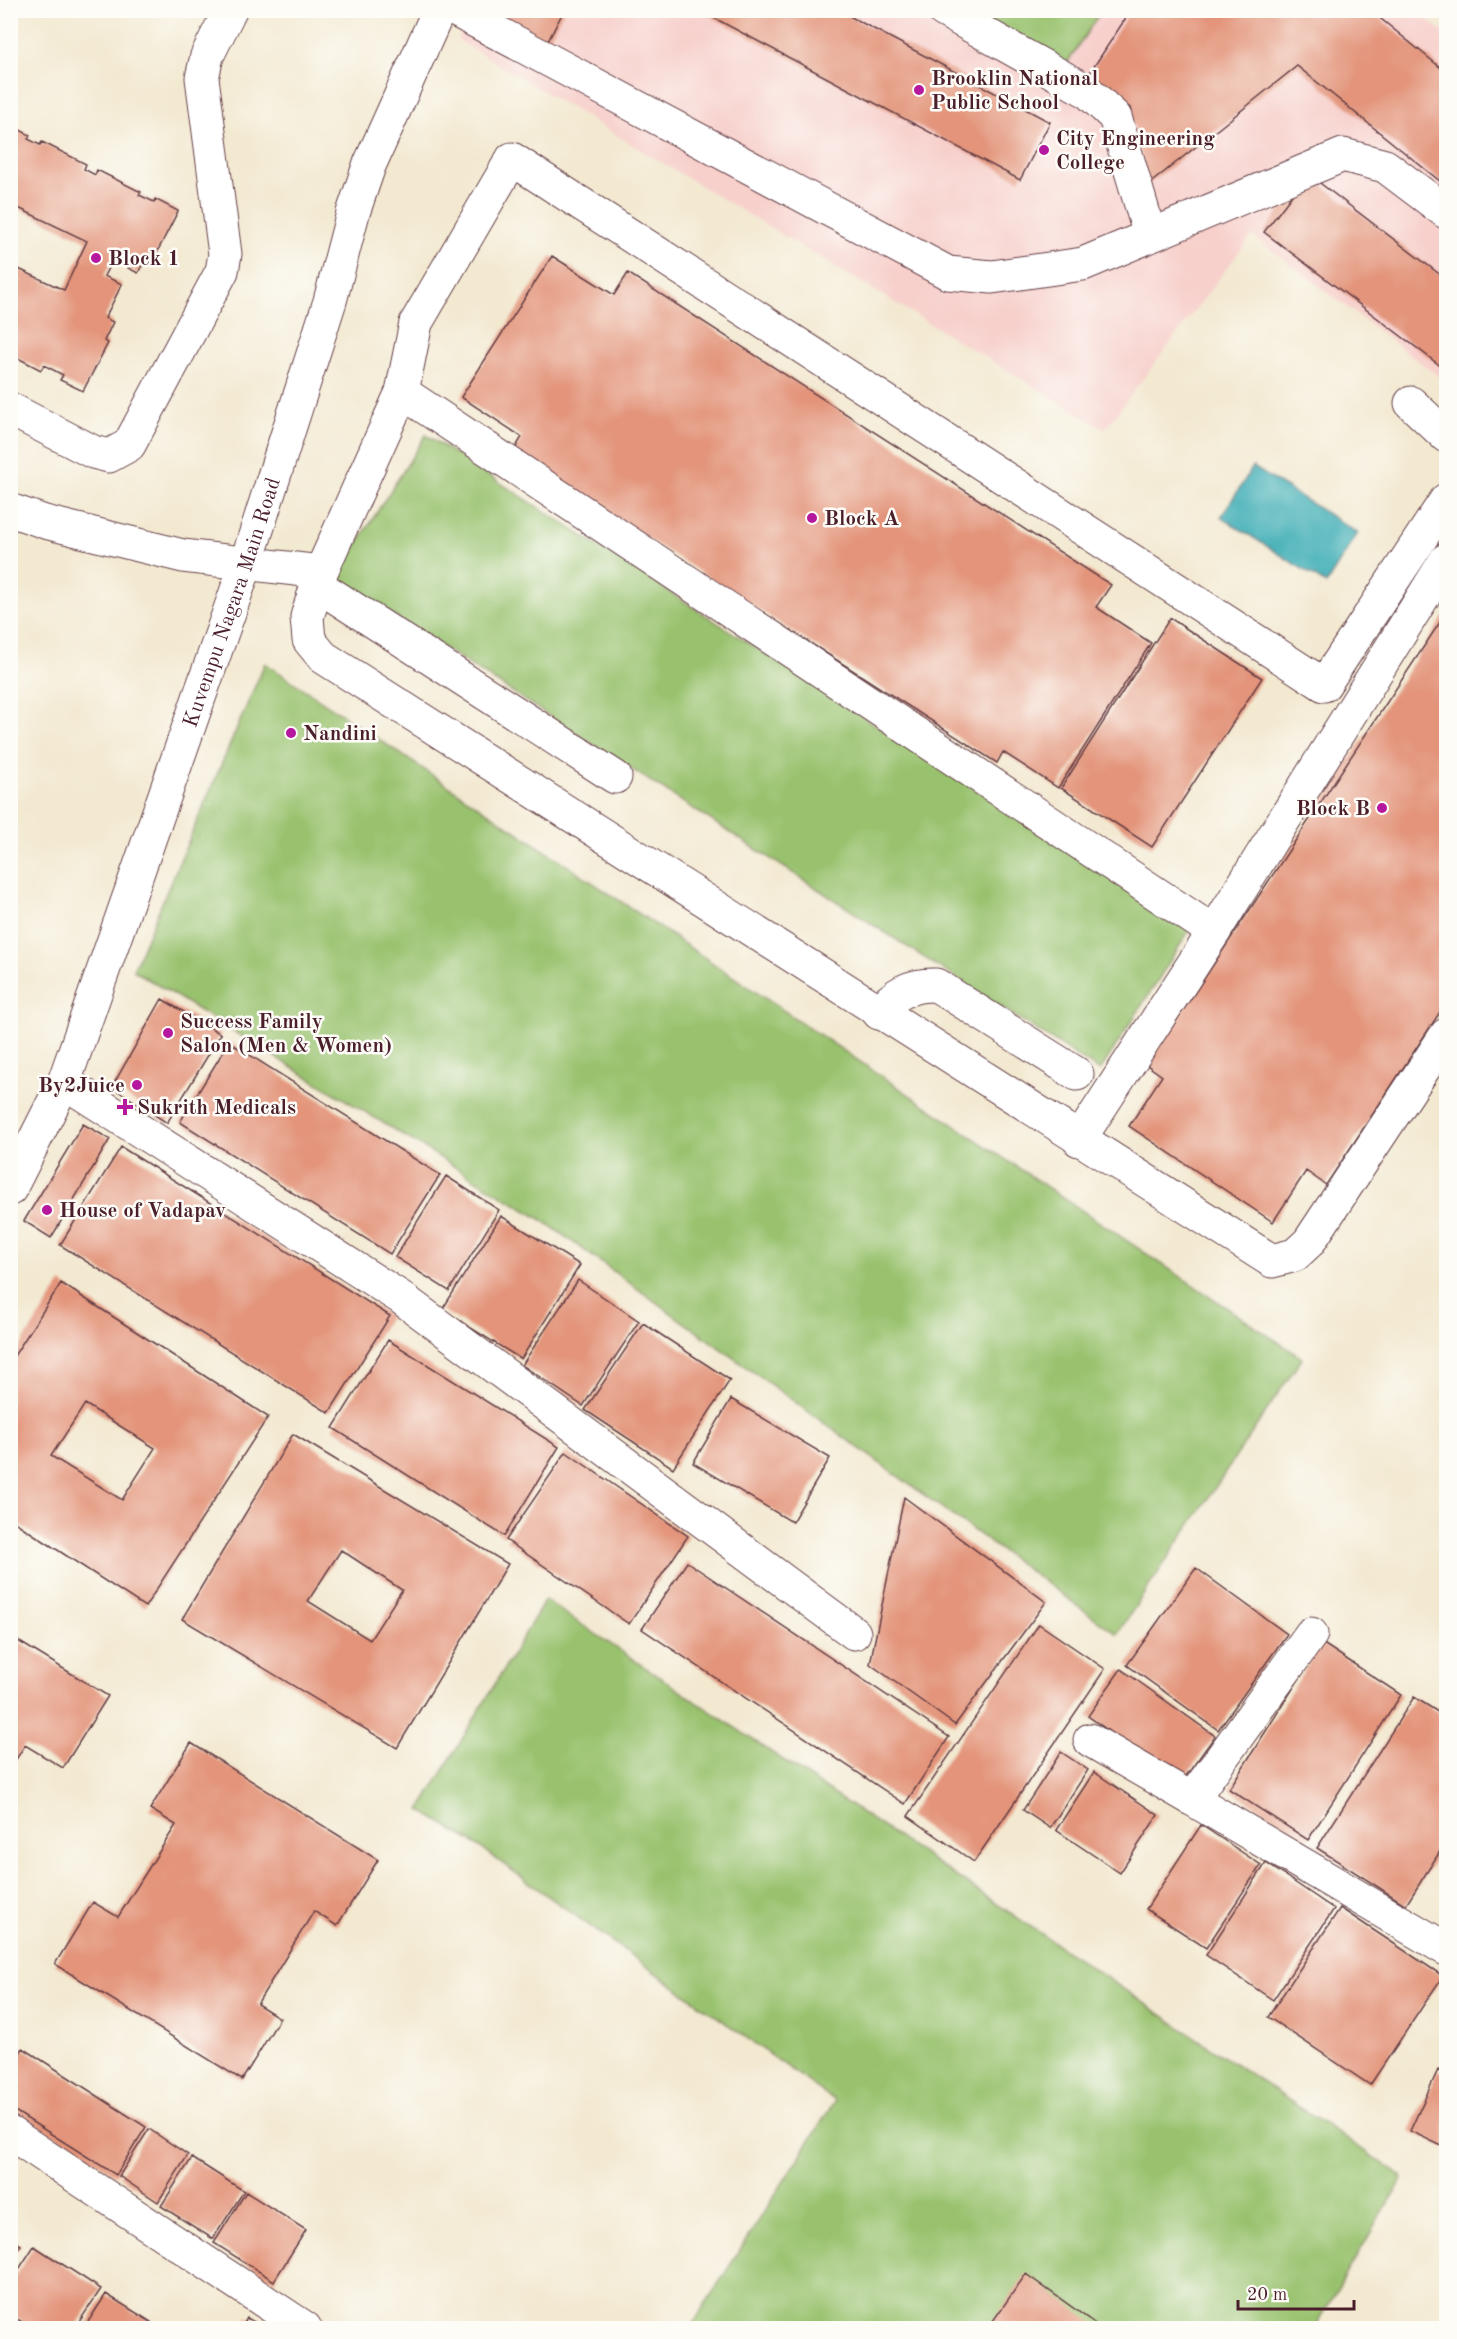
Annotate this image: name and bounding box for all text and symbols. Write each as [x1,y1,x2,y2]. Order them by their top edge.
place label: Brooklin National Public School [931,69,1098,114]
marker: Brooklin National Public School [912,83,926,97]
place label: City Engineering College [1056,129,1215,174]
marker: City Engineering College [1037,143,1051,157]
place label: Block 1 [108,249,180,270]
marker: Block 1 [89,251,103,265]
street label: Kuvempu Nagara Main Road [180,475,285,730]
place label: Block A [824,509,899,530]
marker: Block A [805,511,819,525]
place label: Nandini [303,724,377,745]
marker: Nandini [284,726,298,740]
place label: Block B [1296,799,1370,820]
marker: Block B [1375,801,1389,815]
place label: Success Family Salon (Men & Women) [180,1012,392,1057]
marker: Success Family Salon (Men & Women) [161,1026,175,1040]
place label: By2Juice [38,1076,125,1097]
marker: By2Juice [130,1078,144,1092]
place label: Sukrith Medicals [137,1098,296,1119]
marker: Sukrith Medicals [118,1100,132,1114]
place label: House of Vadapav [59,1201,226,1222]
marker: House of Vadapav [40,1203,54,1217]
scale bar [1238,2273,1354,2311]
text: 20 m [1247,2286,1287,2304]

